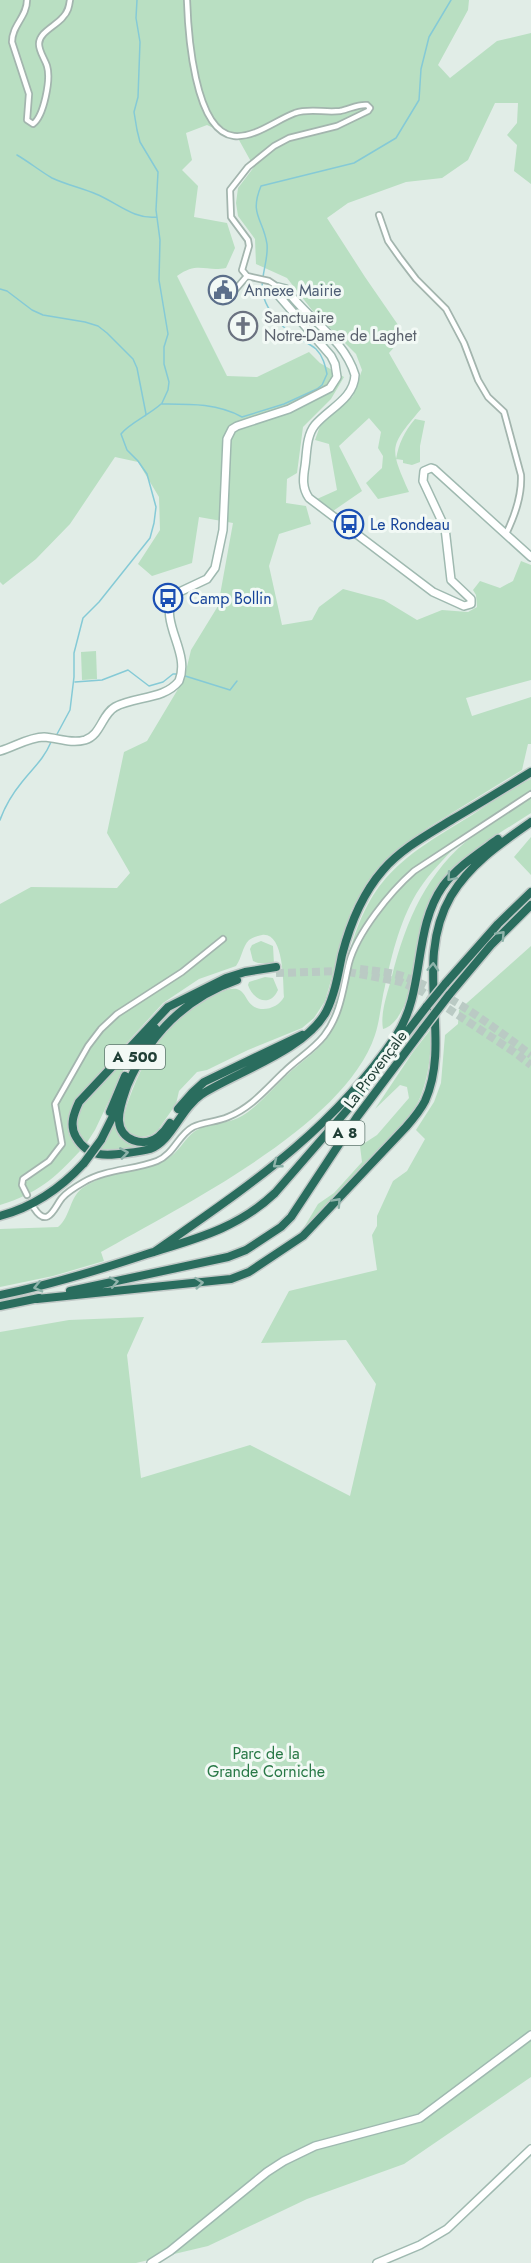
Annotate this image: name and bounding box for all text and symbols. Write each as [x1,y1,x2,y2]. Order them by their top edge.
public building icon: Annexe Mairie [207,274,239,306]
place label: Annexe Mairie [244,279,342,302]
place label: Sanctuaire Notre-Dame de Laghet [264,306,417,347]
church icon: Sanctuaire Notre-Dame de Laghet [227,310,259,342]
bus stop icon: Le Rondeau [333,508,365,540]
place label: Le Rondeau [370,513,450,536]
bus stop icon: Camp Bollin [152,582,184,614]
place label: Camp Bollin [189,587,272,610]
one-way arrow [447,870,458,881]
one-way arrow [494,931,505,941]
one-way arrow [426,962,439,971]
street label: La Provençale [338,1025,412,1113]
road number: A 500 [105,1045,165,1069]
road number: A 8 [326,1121,364,1145]
one-way arrow [119,1148,129,1160]
one-way arrow [273,1157,284,1168]
one-way arrow [330,1198,341,1209]
one-way arrow [109,1276,119,1289]
one-way arrow [195,1277,204,1290]
one-way arrow [33,1280,43,1293]
park label: Parc de la Grande Corniche [207,1742,325,1783]

